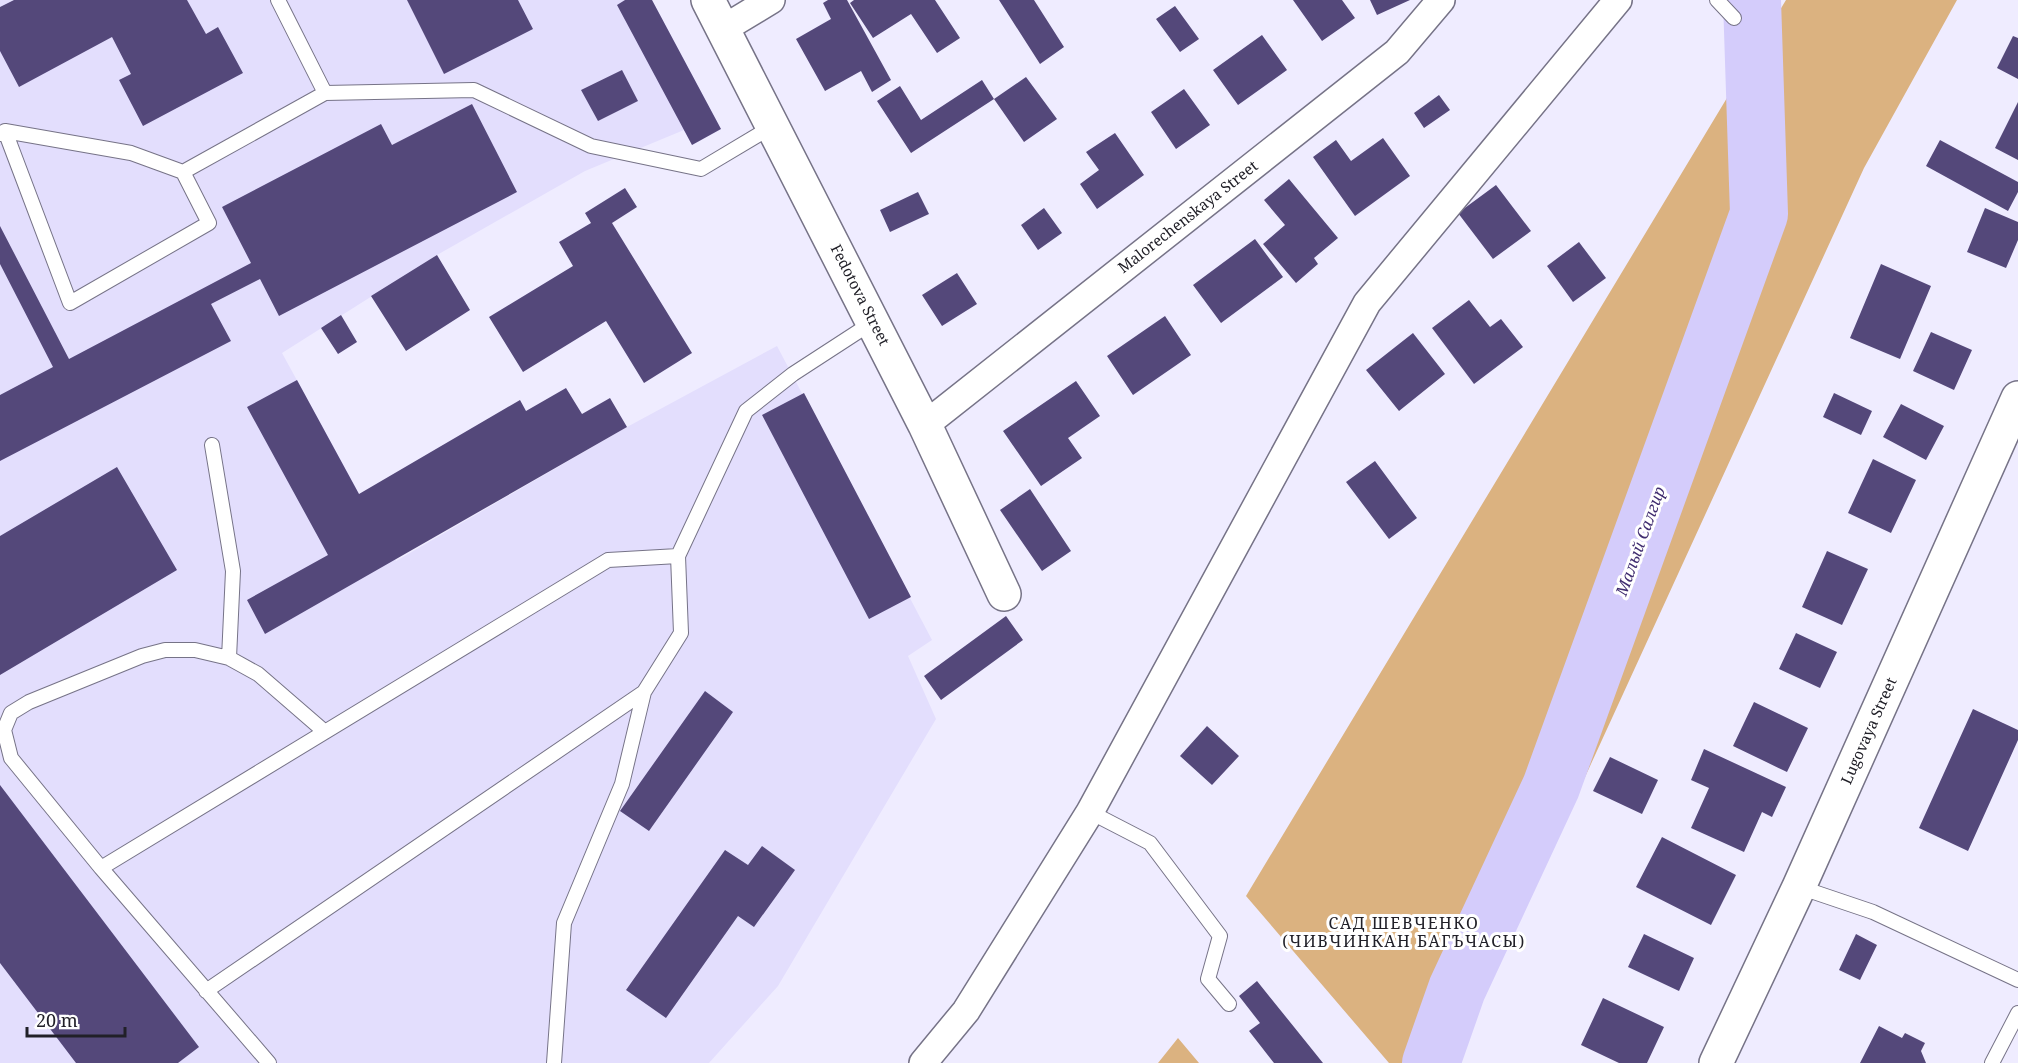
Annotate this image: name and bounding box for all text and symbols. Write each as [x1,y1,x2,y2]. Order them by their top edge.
street label: Malorechenskaya Street [1114,155,1261,277]
street label: Fedotova Street [827,241,895,349]
water label: Малый Салгир [1610,483,1670,600]
street label: Lugovaya Street [1836,674,1901,787]
district label: САД ШЕВЧЕНКО (ЧИВЧИНКАН БАГЪЧАСЫ) [1282,912,1526,952]
scale bar [27,1000,124,1038]
text: 20 m [36,1008,78,1032]

